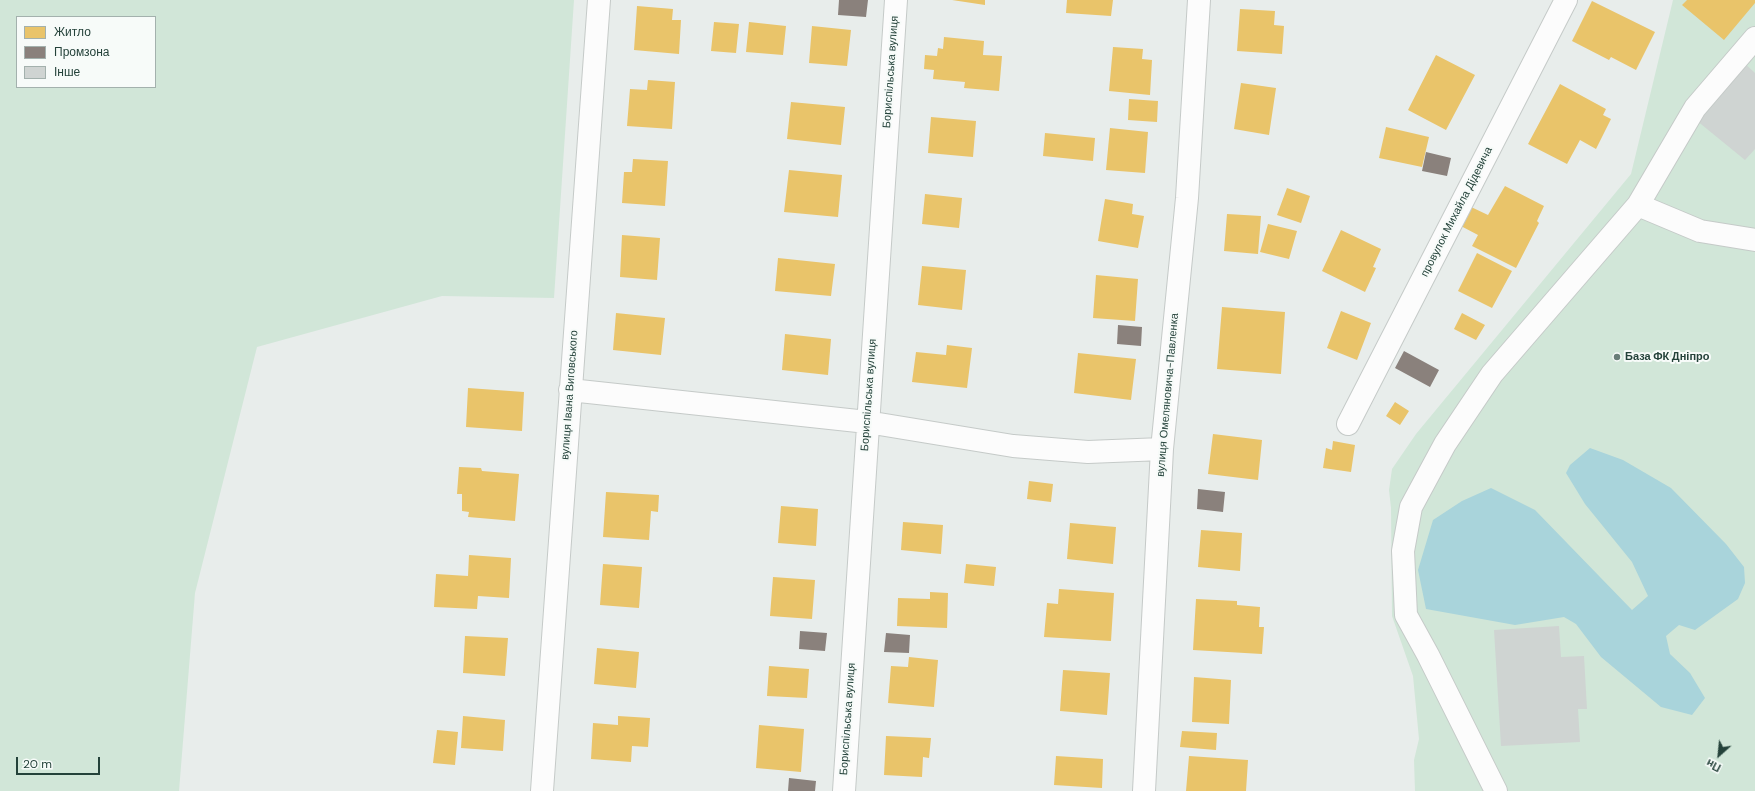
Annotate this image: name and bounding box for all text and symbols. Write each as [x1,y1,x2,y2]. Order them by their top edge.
street label: Бориспільська вулиця [880,15,902,129]
legend [16,16,156,88]
text: Житло [54,24,91,40]
text: Промзона [54,44,109,60]
text: Інше [54,64,80,80]
street label: провулок Михайла Дідевича [1418,145,1496,279]
street label: вулиця Омеляновича-Павленка [1154,313,1182,477]
street label: вулиця Івана Виговського [559,330,581,460]
street label: Бориспільська вулиця [858,338,880,452]
place label: База ФК Дніпро [1625,350,1709,364]
marker: База ФК Дніпро [1612,352,1622,362]
street label: Бориспільська вулиця [837,662,859,776]
north arrow [1699,735,1739,775]
scale bar [18,749,102,775]
text: 20 m [23,756,52,772]
text: Пн [1704,756,1723,775]

